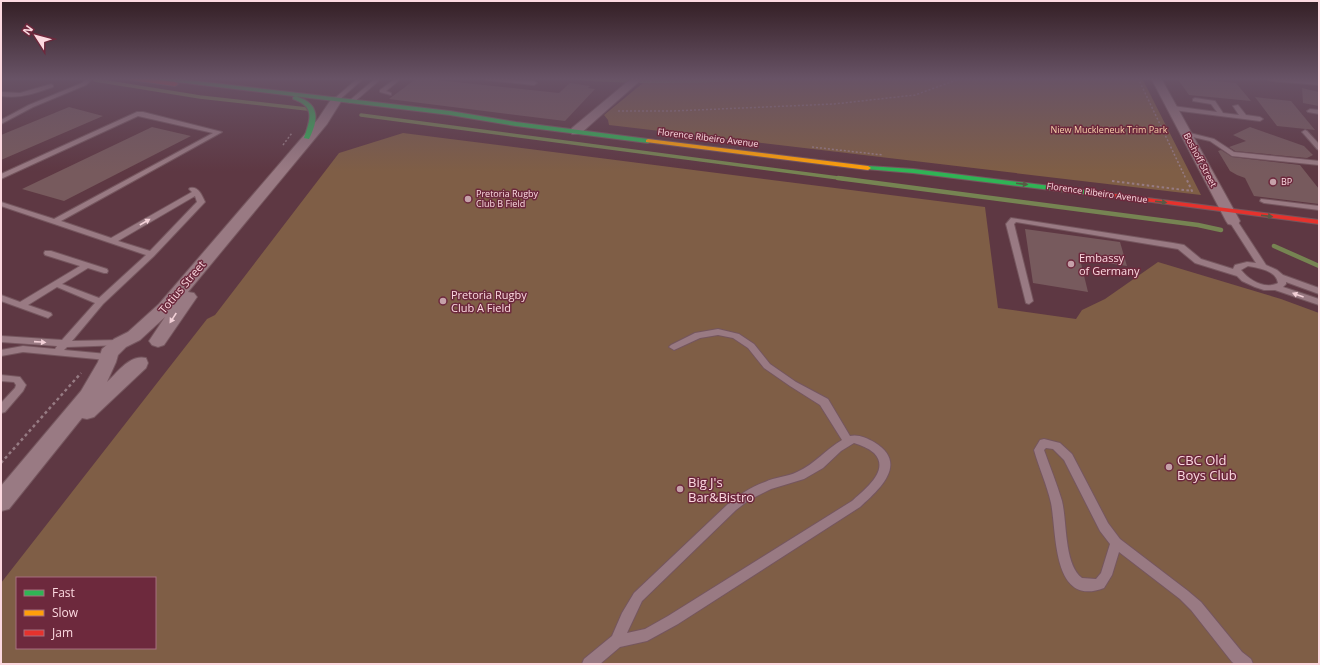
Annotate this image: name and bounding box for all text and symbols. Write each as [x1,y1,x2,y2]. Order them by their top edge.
north arrow [16,16,56,56]
text: N [19,22,36,38]
park label: Niew Muckleneuk Trim Park [1051,123,1168,136]
street label: Florence Ribeiro Avenue [657,125,759,150]
street label: Boshoff Street [1181,130,1220,189]
place label: BP [1281,175,1292,188]
marker: BP [1268,177,1278,187]
street label: Florence Ribeiro Avenue [1046,179,1148,206]
one-way arrow [1016,181,1028,187]
place label: Pretoria Rugby Club B Field [476,187,539,210]
marker: Pretoria Rugby Club B Field [463,194,473,204]
one-way arrow [1155,199,1168,205]
one-way arrow [1260,213,1273,219]
one-way arrow [139,218,151,225]
place label: Embassy of Germany [1079,250,1140,278]
street label: Totius Street [155,257,208,316]
marker: Embassy of Germany [1066,259,1076,269]
place label: Pretoria Rugby Club A Field [451,287,527,315]
one-way arrow [1291,291,1303,297]
marker: Pretoria Rugby Club A Field [438,296,448,306]
one-way arrow [169,313,177,323]
one-way arrow [34,339,46,346]
place label: CBC Old Boys Club [1177,451,1237,484]
marker: CBC Old Boys Club [1164,462,1174,472]
place label: Big J's Bar&Bistro [688,473,754,506]
marker: Big J's Bar&Bistro [675,484,685,494]
legend [16,577,156,649]
text: Fast [52,584,75,601]
text: Slow [52,604,79,621]
text: Jam [51,624,73,641]

